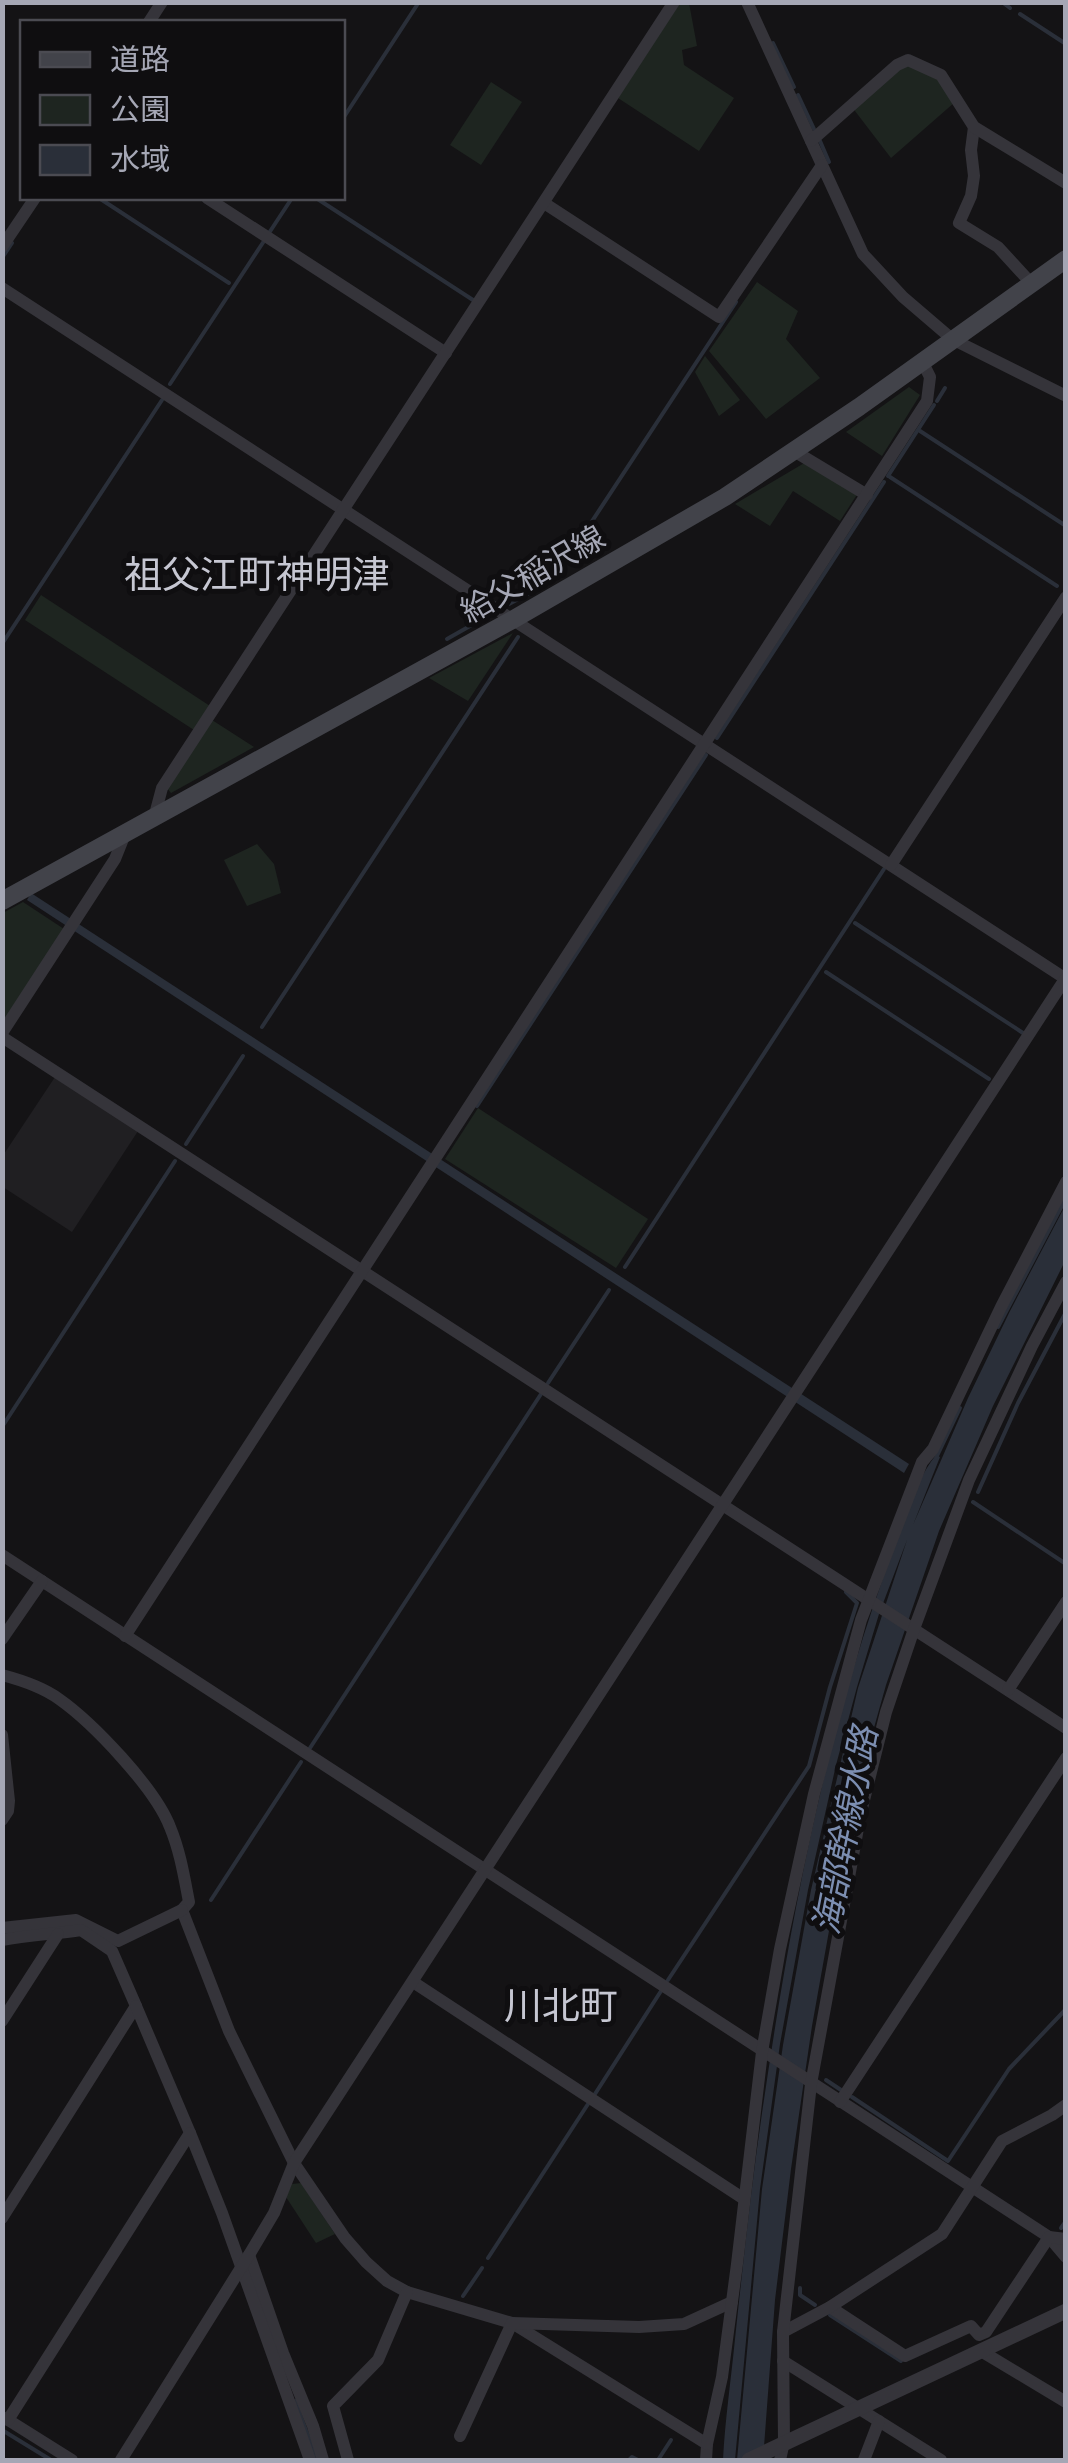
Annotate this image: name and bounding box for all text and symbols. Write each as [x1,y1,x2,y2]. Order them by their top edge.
legend [20,20,345,200]
text: 道路 [110,38,170,79]
text: 公園 [110,88,170,129]
text: 水域 [110,138,170,179]
street label: 給父稲沢線 [452,514,612,632]
district label: 祖父江町神明津 [124,547,390,599]
water label: 海部幹線水路 [801,1720,888,1938]
district label: 川北町 [504,1978,618,2030]

